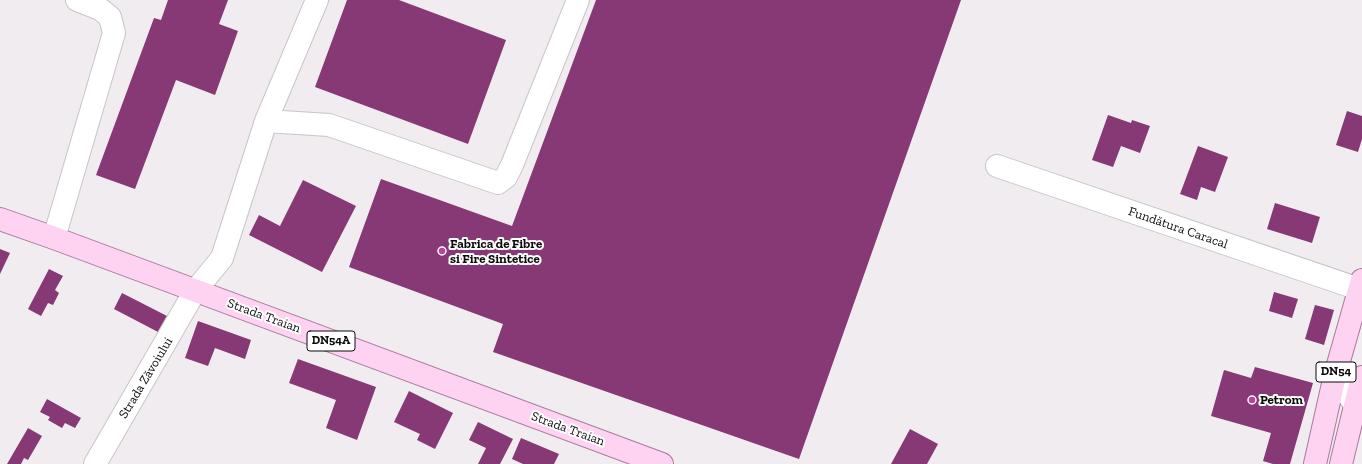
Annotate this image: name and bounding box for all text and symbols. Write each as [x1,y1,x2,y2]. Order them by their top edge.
street label: Fundătura Caracal [1126,204,1230,252]
place label: Fabrica de Fibre si Fire Sintetice [450,236,542,267]
marker: Fabrica de Fibre si Fire Sintetice [437,246,447,256]
street label: Strada Traian [225,296,303,336]
road number: DN54A [307,331,355,351]
street label: Strada Zăvoiului [116,335,176,421]
road number: DN54 [1316,362,1356,382]
place label: Petrom [1260,392,1303,408]
marker: Petrom [1247,395,1257,405]
street label: Strada Traian [529,409,607,449]

